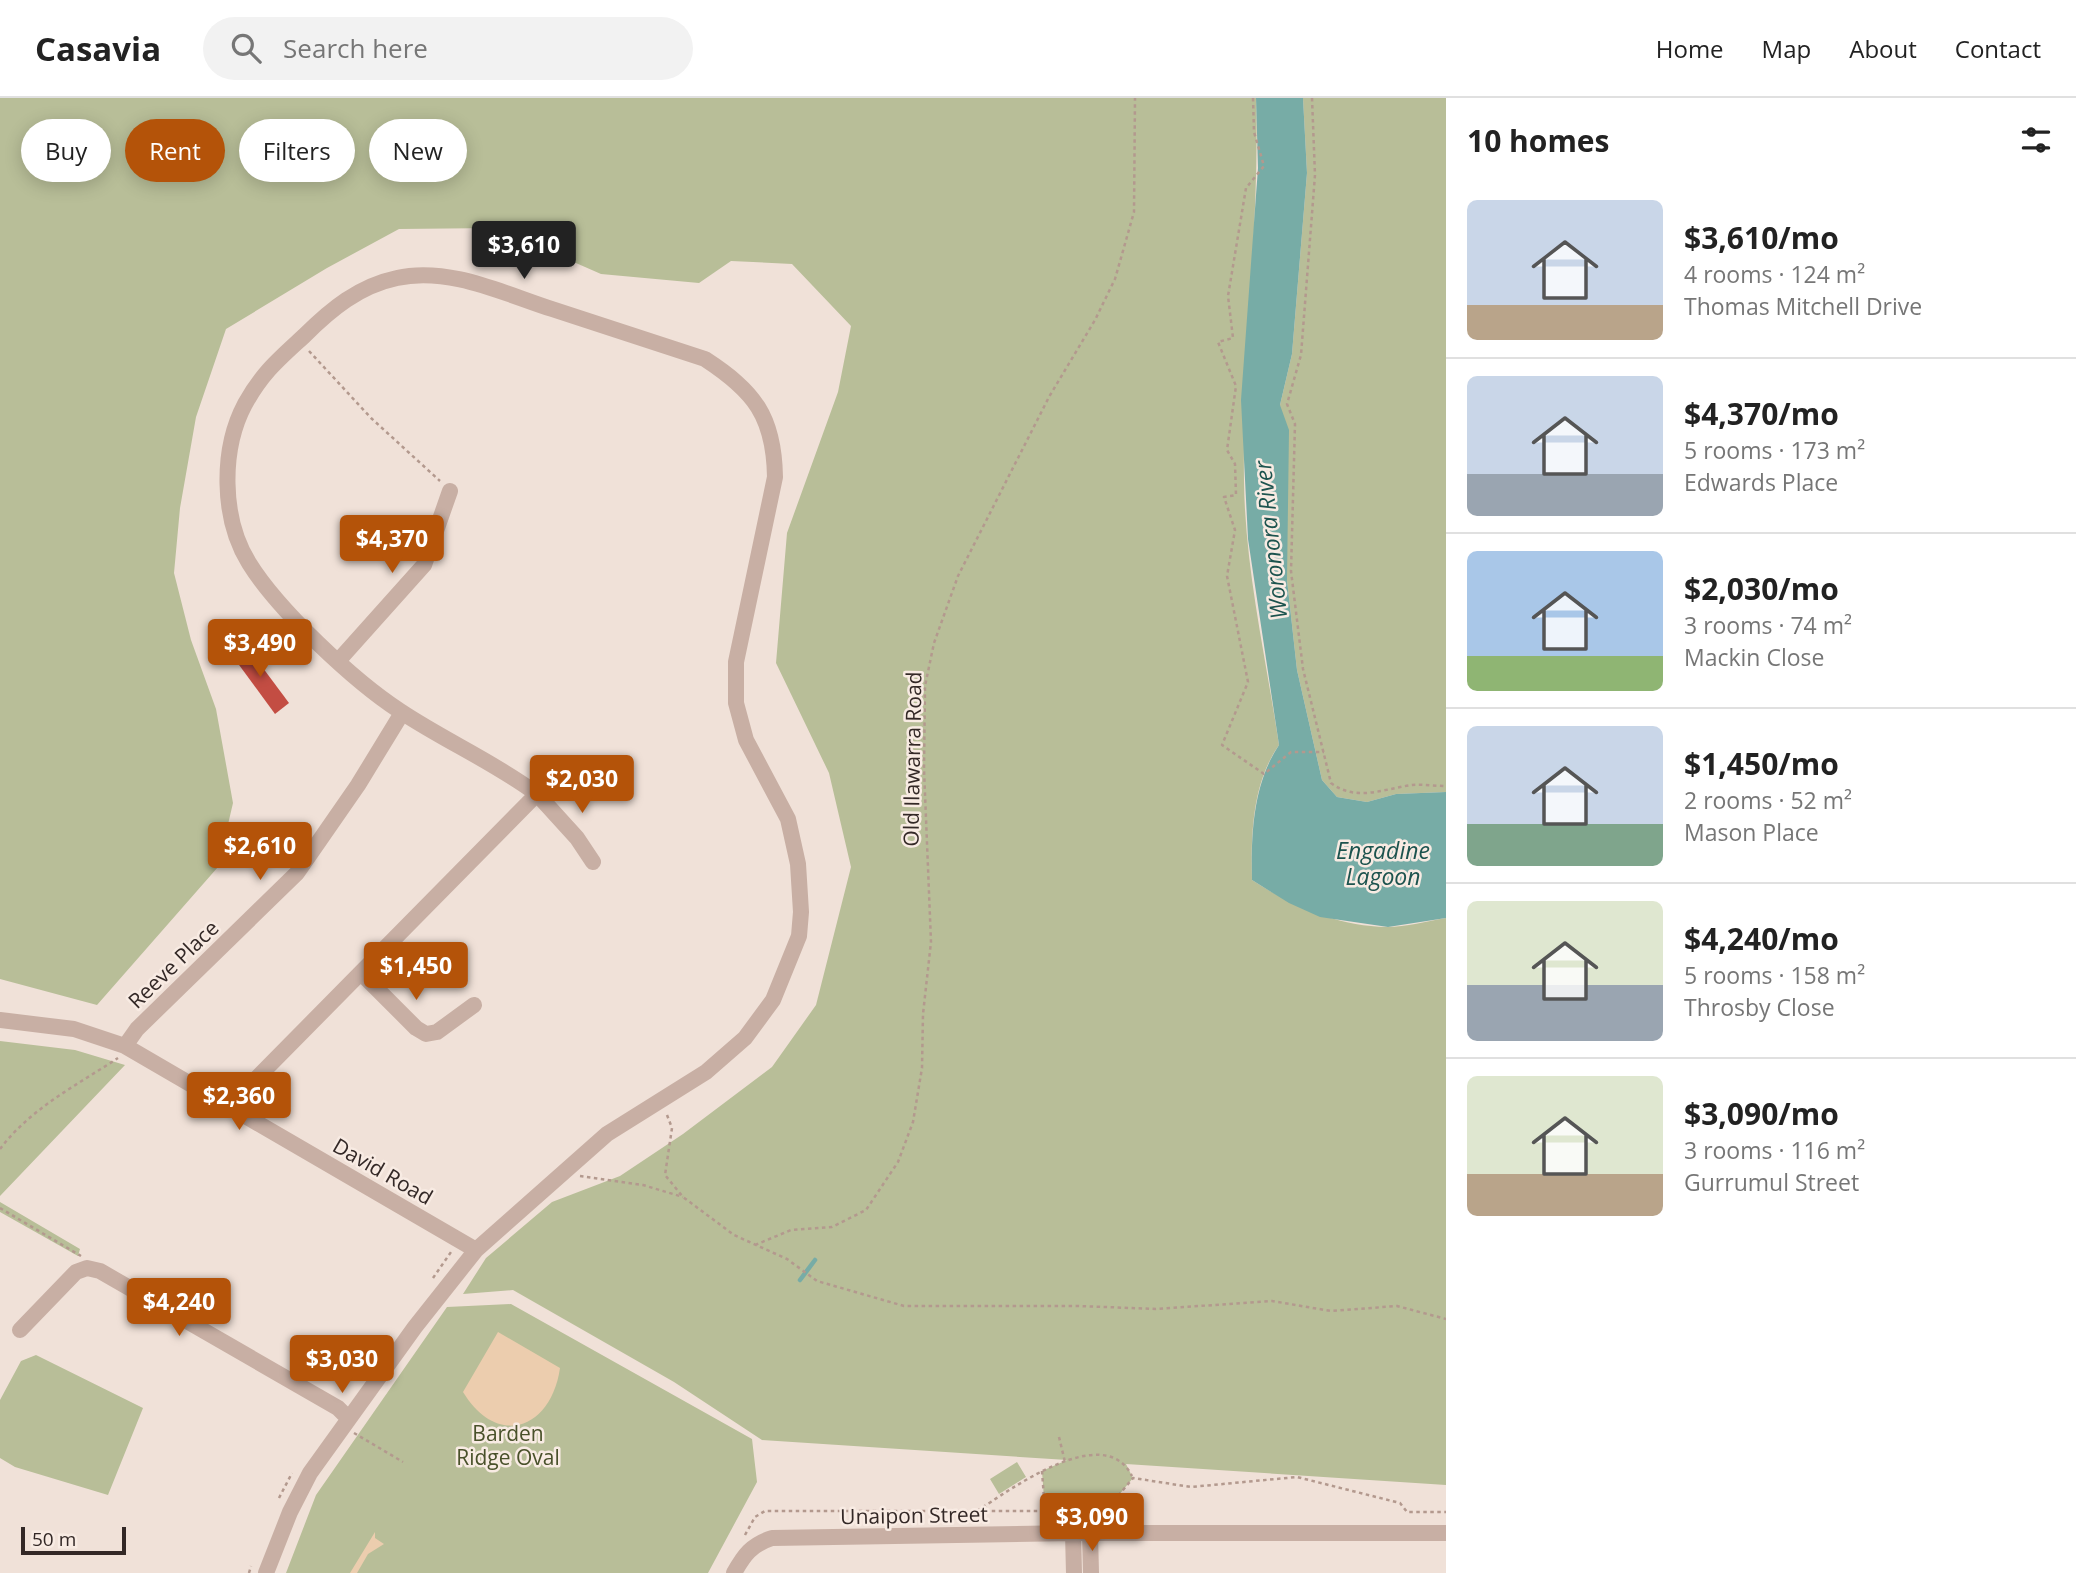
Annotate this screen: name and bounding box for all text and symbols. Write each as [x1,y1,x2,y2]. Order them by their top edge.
search box [203,17,693,80]
text: Casavia [35,26,161,71]
icon: search [227,29,265,67]
text: Search here [283,30,428,66]
text: Home [1656,32,1724,65]
text: Map [1762,32,1811,65]
text: About [1849,32,1917,65]
text: Contact [1955,32,2041,65]
chip: Buy [21,119,111,182]
chip: Rent [125,119,225,182]
chip: Filters [239,119,355,182]
chip: New [369,119,467,182]
text: 10 homes [1467,120,1610,161]
icon: filters [2017,121,2055,159]
text: $3,610/mo [1684,217,1839,258]
pin: $3,610 [467,222,581,281]
text: $3,610 [488,228,560,260]
icon: home [1523,228,1607,312]
text: 4 rooms · 124 m² [1684,258,1865,290]
text: Thomas Mitchell Drive [1684,290,1922,322]
text: $4,370/mo [1684,393,1839,434]
icon: home [1523,404,1607,488]
text: 5 rooms · 173 m² [1684,434,1865,466]
water label: Woronora River [1246,458,1294,621]
text: Edwards Place [1684,466,1838,498]
pin: $4,370 [335,516,449,575]
text: $4,370 [356,522,428,554]
text: $2,030/mo [1684,568,1839,609]
icon: home [1523,579,1607,663]
text: 3 rooms · 74 m² [1684,609,1852,641]
pin: $3,490 [203,620,317,679]
text: $3,490 [224,626,296,658]
text: Mackin Close [1684,641,1824,673]
street label: Old Ilawarra Road [896,671,928,847]
text: $1,450/mo [1684,743,1839,784]
icon: home [1523,754,1607,838]
pin: $2,030 [525,756,639,815]
text: $2,030 [546,762,618,794]
text: 2 rooms · 52 m² [1684,784,1852,816]
text: Mason Place [1684,816,1819,848]
pin: $2,610 [203,822,317,882]
text: $2,610 [224,829,296,861]
water label: Engadine Lagoon [1336,834,1430,892]
street label: Reeve Place [122,914,224,1014]
text: $4,240/mo [1684,918,1839,959]
icon: home [1523,929,1607,1013]
pin: $1,450 [359,942,473,1002]
text: $1,450 [380,949,452,981]
text: 5 rooms · 158 m² [1684,959,1865,991]
text: Throsby Close [1684,991,1835,1023]
pin: $2,360 [182,1072,296,1132]
text: $2,360 [203,1079,275,1111]
text: $3,090/mo [1684,1093,1839,1134]
icon: home [1523,1104,1607,1188]
street label: David Road [328,1131,438,1211]
text: 3 rooms · 116 m² [1684,1134,1865,1166]
text: Gurrumul Street [1684,1166,1859,1198]
pin: $4,240 [122,1278,236,1338]
text: $4,240 [143,1285,215,1317]
pin: $3,030 [285,1336,399,1395]
text: $3,030 [306,1342,378,1374]
park label: Barden Ridge Oval [456,1419,560,1471]
pin: $3,090 [1035,1494,1149,1553]
street label: Unaipon Street [840,1500,988,1530]
text: $3,090 [1056,1500,1128,1532]
scale bar [21,1524,126,1556]
text: 50 m [32,1526,76,1552]

